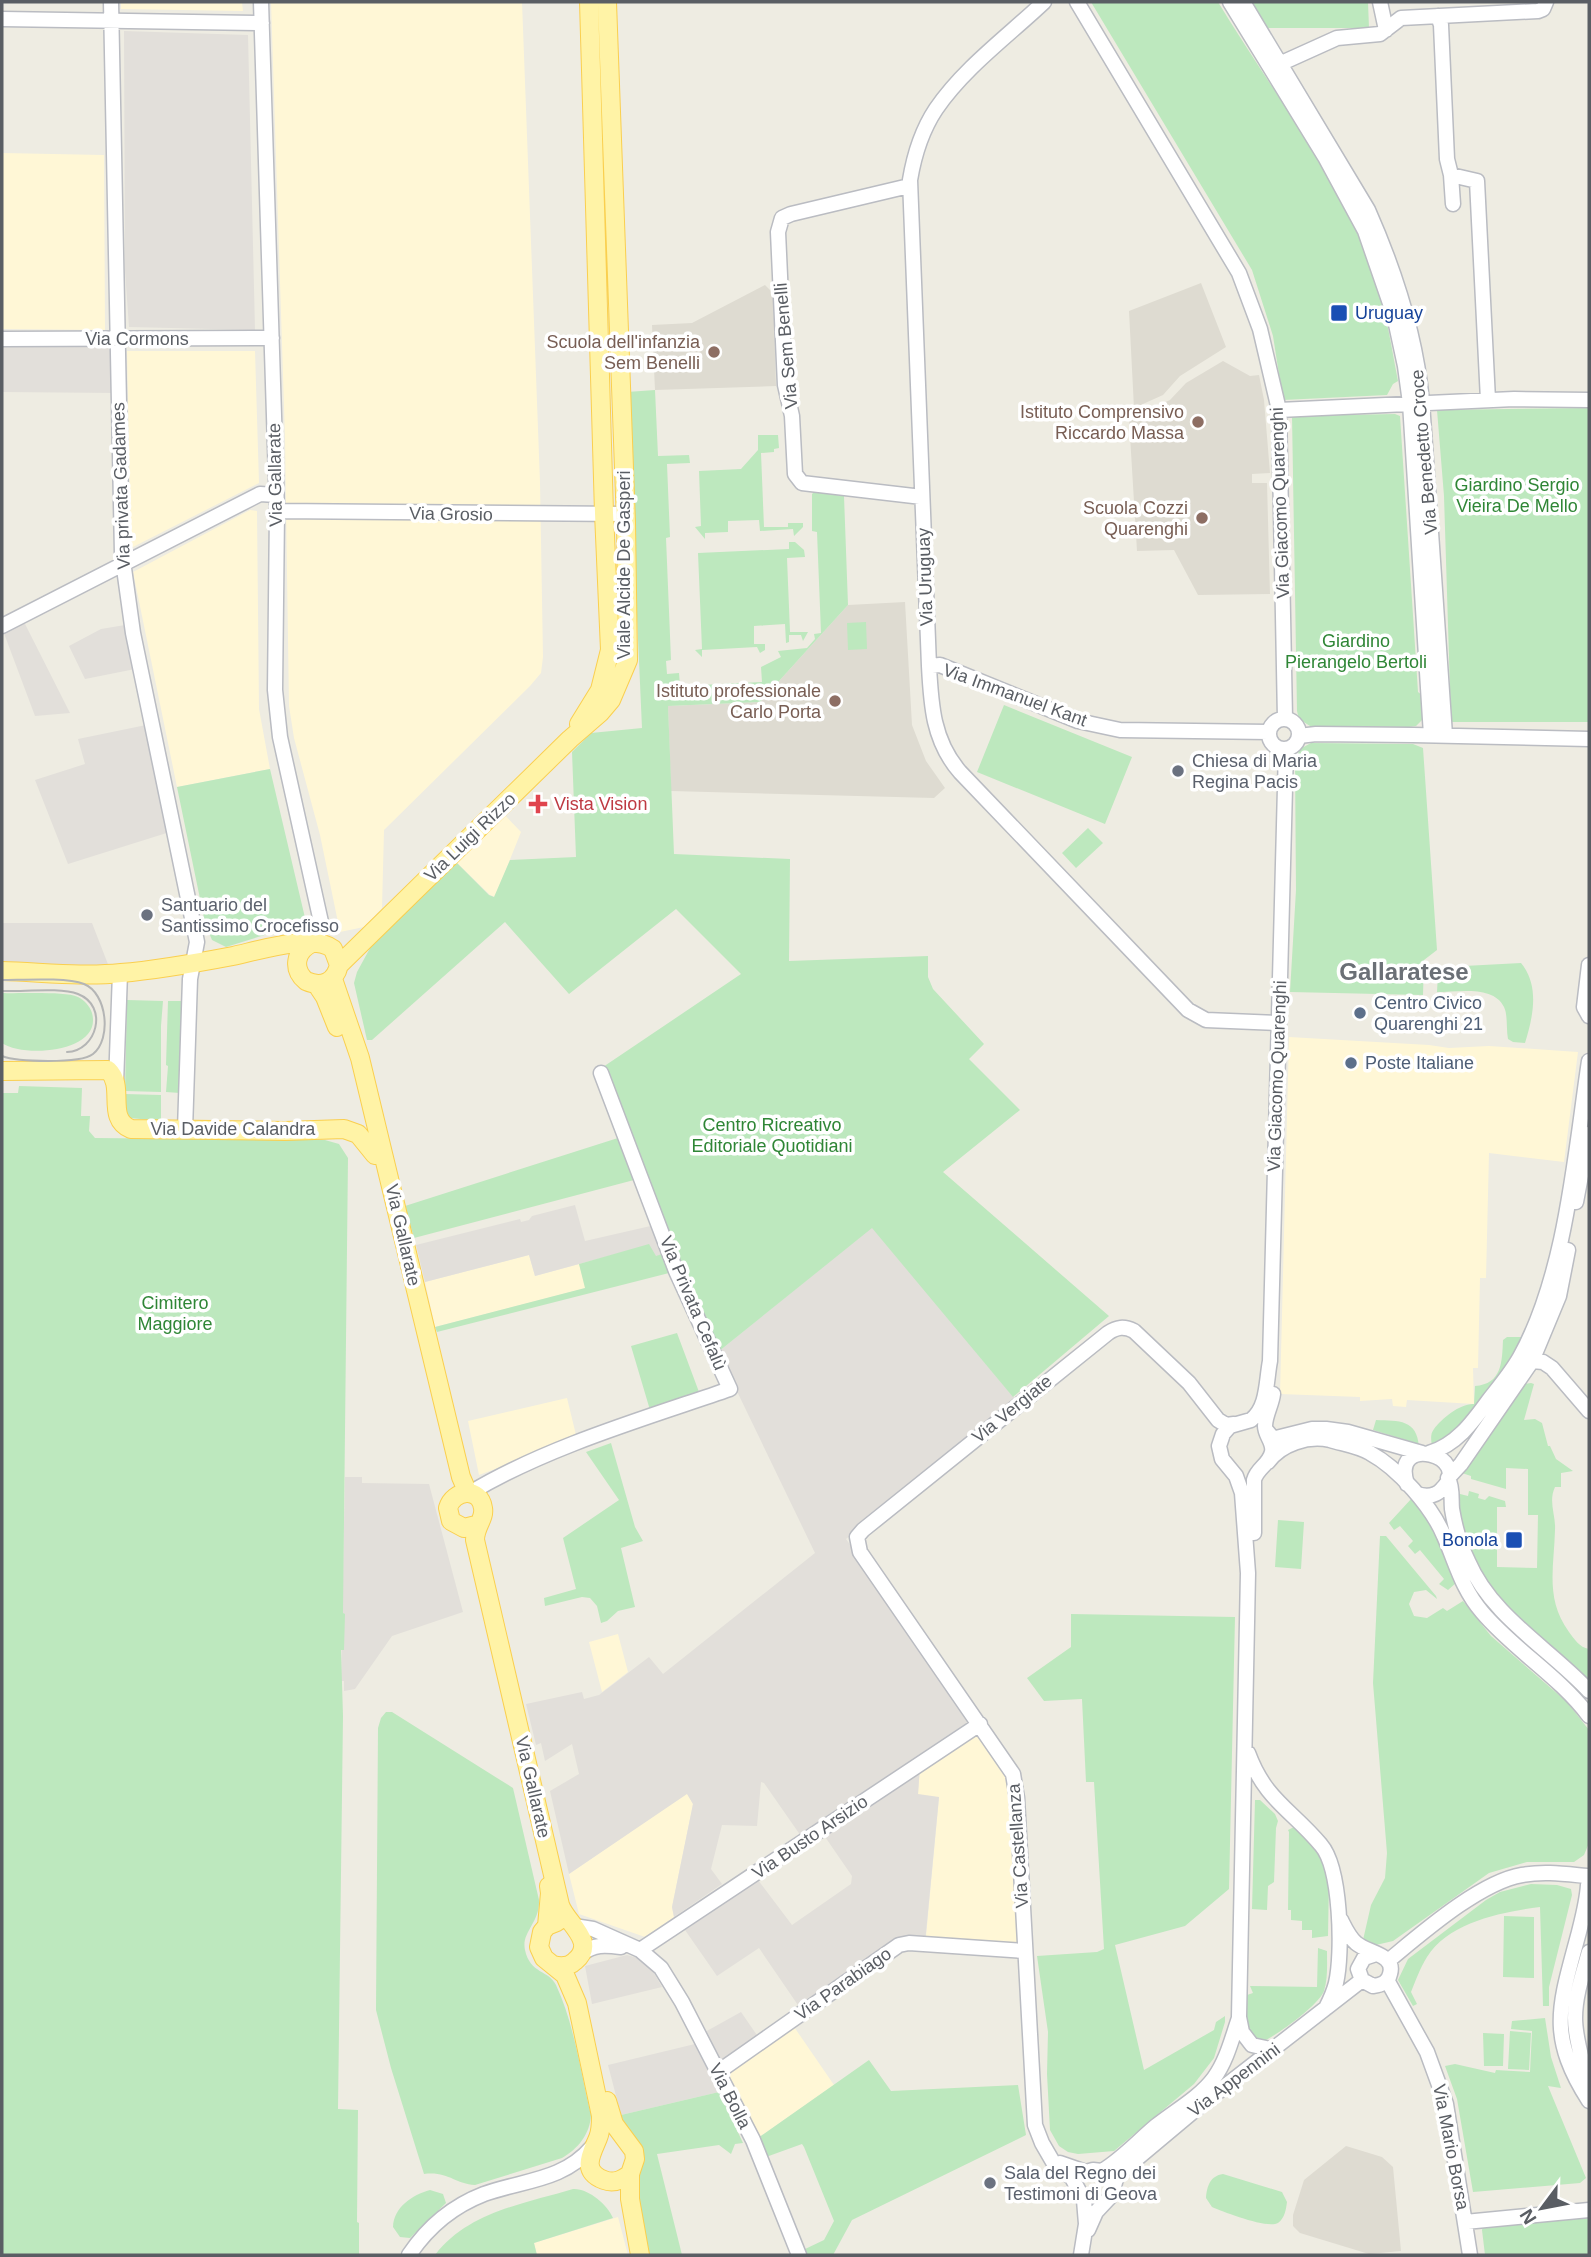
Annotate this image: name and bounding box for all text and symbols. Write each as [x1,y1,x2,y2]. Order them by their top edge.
street label: Via Sem Benelli [771,282,801,410]
marker: Uruguay [1329,303,1349,323]
place label: Uruguay [1355,303,1423,323]
street label: Via Cormons [85,329,189,349]
place label: Scuola dell'infanzia Sem Benelli [546,332,701,373]
marker: Scuola dell'infanzia Sem Benelli [706,344,722,360]
street label: Via Benedetto Croce [1407,369,1441,535]
street label: Via privata Gadames [108,402,134,570]
place label: Istituto Comprensivo Riccardo Massa [1020,402,1185,443]
street label: Via Giacomo Quarenghi [1267,407,1293,599]
marker: Istituto Comprensivo Riccardo Massa [1190,414,1206,430]
street label: Via Gallarate [264,423,286,527]
street label: Viale Alcide De Gasperi [614,471,634,659]
park label: Giardino Sergio Vieira De Mello [1454,475,1580,516]
place label: Scuola Cozzi Quarenghi [1083,498,1188,539]
street label: Via Grosio [409,503,493,525]
marker: Scuola Cozzi Quarenghi [1194,510,1210,526]
street label: Via Uruguay [913,527,937,627]
park label: Giardino Pierangelo Bertoli [1285,631,1427,672]
street label: Via Immanuel Kant [940,660,1090,730]
place label: Istituto professionale Carlo Porta [656,681,822,722]
marker: Istituto professionale Carlo Porta [827,693,843,709]
place label: Chiesa di Maria Regina Pacis [1192,751,1318,792]
marker: Chiesa di Maria Regina Pacis [1170,763,1186,779]
street label: Via Luigi Rizzo [420,789,520,885]
marker: Vista Vision [528,794,548,814]
place label: Vista Vision [554,794,647,814]
place label: Santuario del Santissimo Crocefisso [161,895,339,936]
marker: Santuario del Santissimo Crocefisso [139,907,155,923]
district label: Gallaratese [1339,958,1469,985]
street label: Via Giacomo Quarenghi [1264,980,1290,1172]
place label: Centro Civico Quarenghi 21 [1374,993,1483,1034]
marker: Centro Civico Quarenghi 21 [1352,1005,1368,1021]
place label: Poste Italiane [1365,1053,1474,1073]
marker: Poste Italiane [1343,1055,1359,1071]
park label: Centro Ricreativo Editoriale Quotidiani [691,1115,853,1156]
street label: Via Davide Calandra [151,1119,316,1139]
street label: Via Gallarate [382,1182,424,1288]
street label: Via Privata Cefalù [656,1233,730,1373]
park label: Cimitero Maggiore [137,1293,213,1334]
street label: Via Vergiate [968,1371,1056,1447]
place label: Bonola [1442,1530,1499,1550]
marker: Bonola [1504,1530,1524,1550]
street label: Via Gallarate [512,1734,554,1840]
street label: Via Castellanza [1004,1782,1032,1909]
street label: Via Busto Arsizio [749,1791,871,1883]
street label: Via Parabiago [791,1943,895,2025]
street label: Via Appennini [1184,2039,1284,2121]
street label: Via Bolla [705,2060,755,2133]
street label: Via Mario Borsa [1429,2082,1473,2213]
place label: Sala del Regno dei Testimoni di Geova [1004,2163,1158,2204]
north arrow [1507,2173,1577,2243]
marker: Sala del Regno dei Testimoni di Geova [982,2175,998,2191]
text: N [1515,2205,1541,2228]

